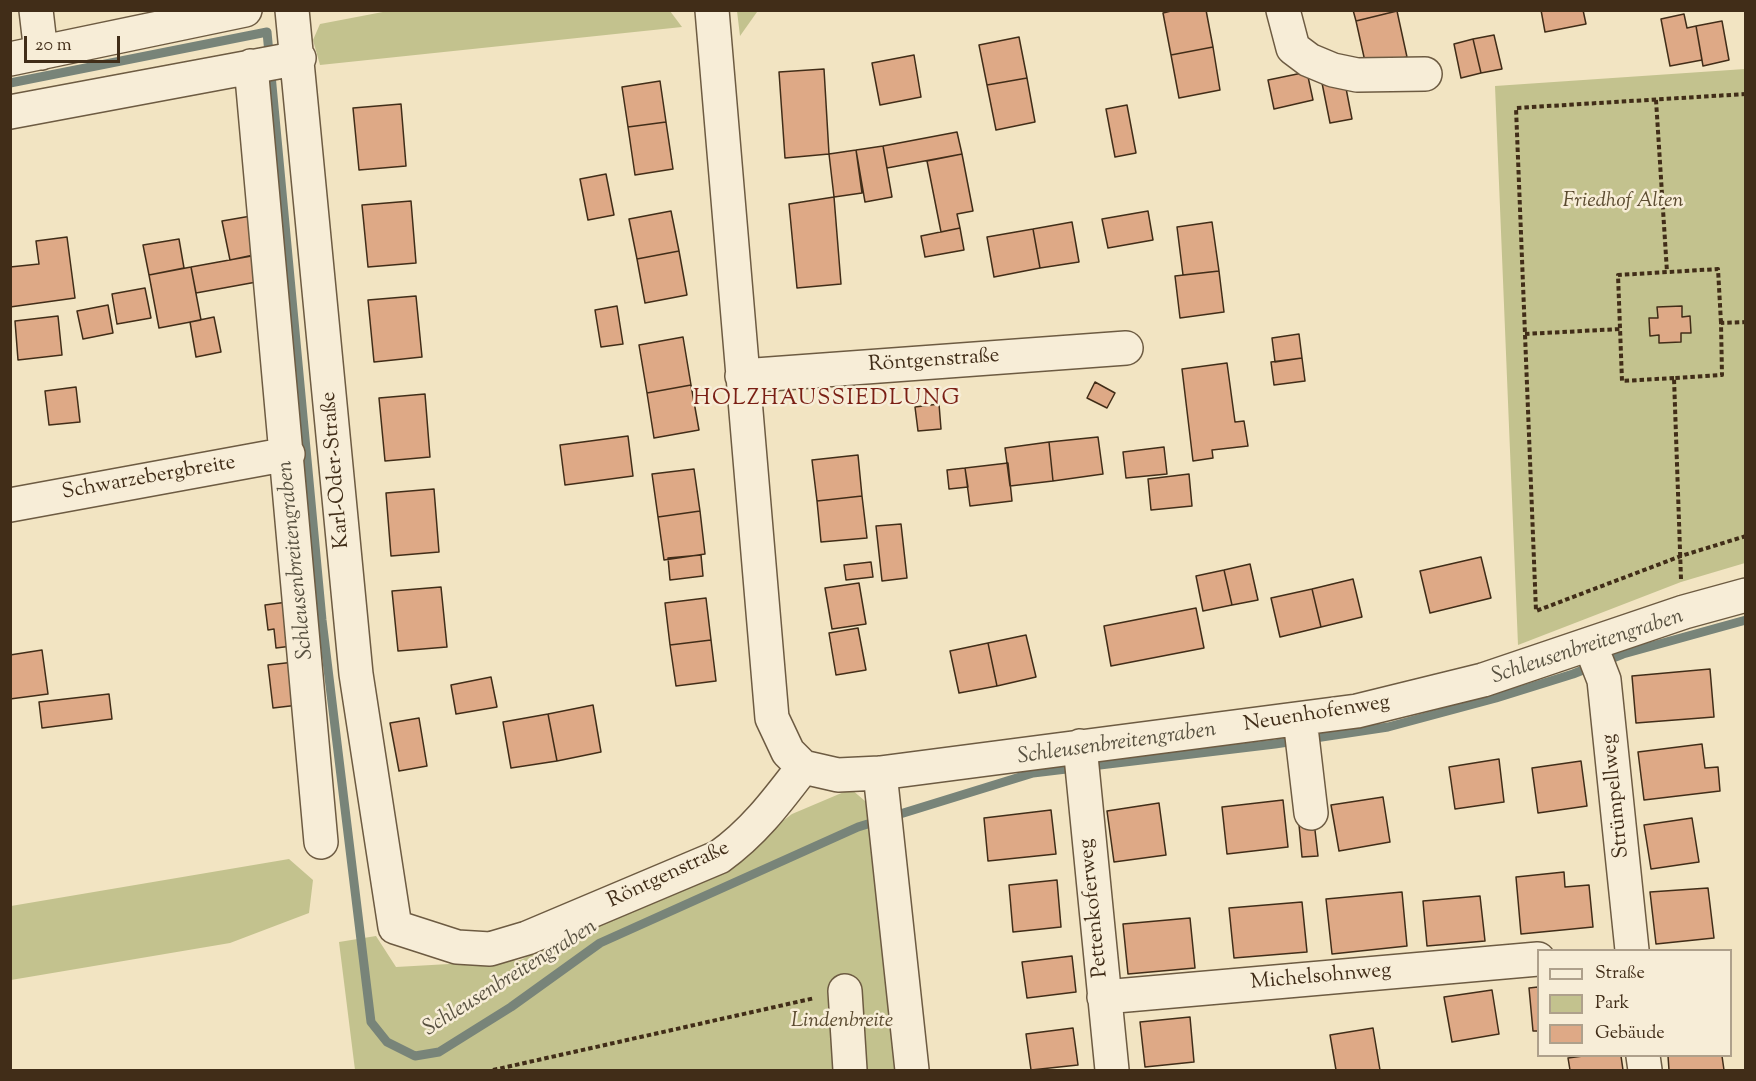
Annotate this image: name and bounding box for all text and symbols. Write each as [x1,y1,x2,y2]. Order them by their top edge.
scale bar [27,24,123,62]
text: 20 m [35,33,72,59]
park label: Friedhof Alten [1563,189,1683,215]
street label: Röntgenstraße [868,345,1000,379]
district label: HOLZHAUSSIEDLUNG [693,387,961,413]
street label: Karl-Oder-Straße [318,390,356,550]
street label: Schwarzebergbreite [60,451,238,507]
water label: Schleusenbreitengraben [273,459,321,661]
water label: Schleusenbreitengraben [1489,605,1687,691]
street label: Neuenhofenweg [1242,691,1392,739]
water label: Schleusenbreitengraben [1016,718,1218,772]
street label: Strümpellweg [1598,733,1636,859]
street label: Röntgenstraße [604,837,734,915]
street label: Pettenkoferweg [1075,837,1115,979]
water label: Schleusenbreitengraben [419,915,603,1043]
legend [1537,949,1732,1057]
street label: Michelsohnweg [1250,959,1392,997]
text: Straße [1595,961,1645,987]
text: Park [1595,991,1629,1017]
park label: Lindenbreite [791,1009,893,1035]
text: Gebäude [1595,1021,1665,1047]

